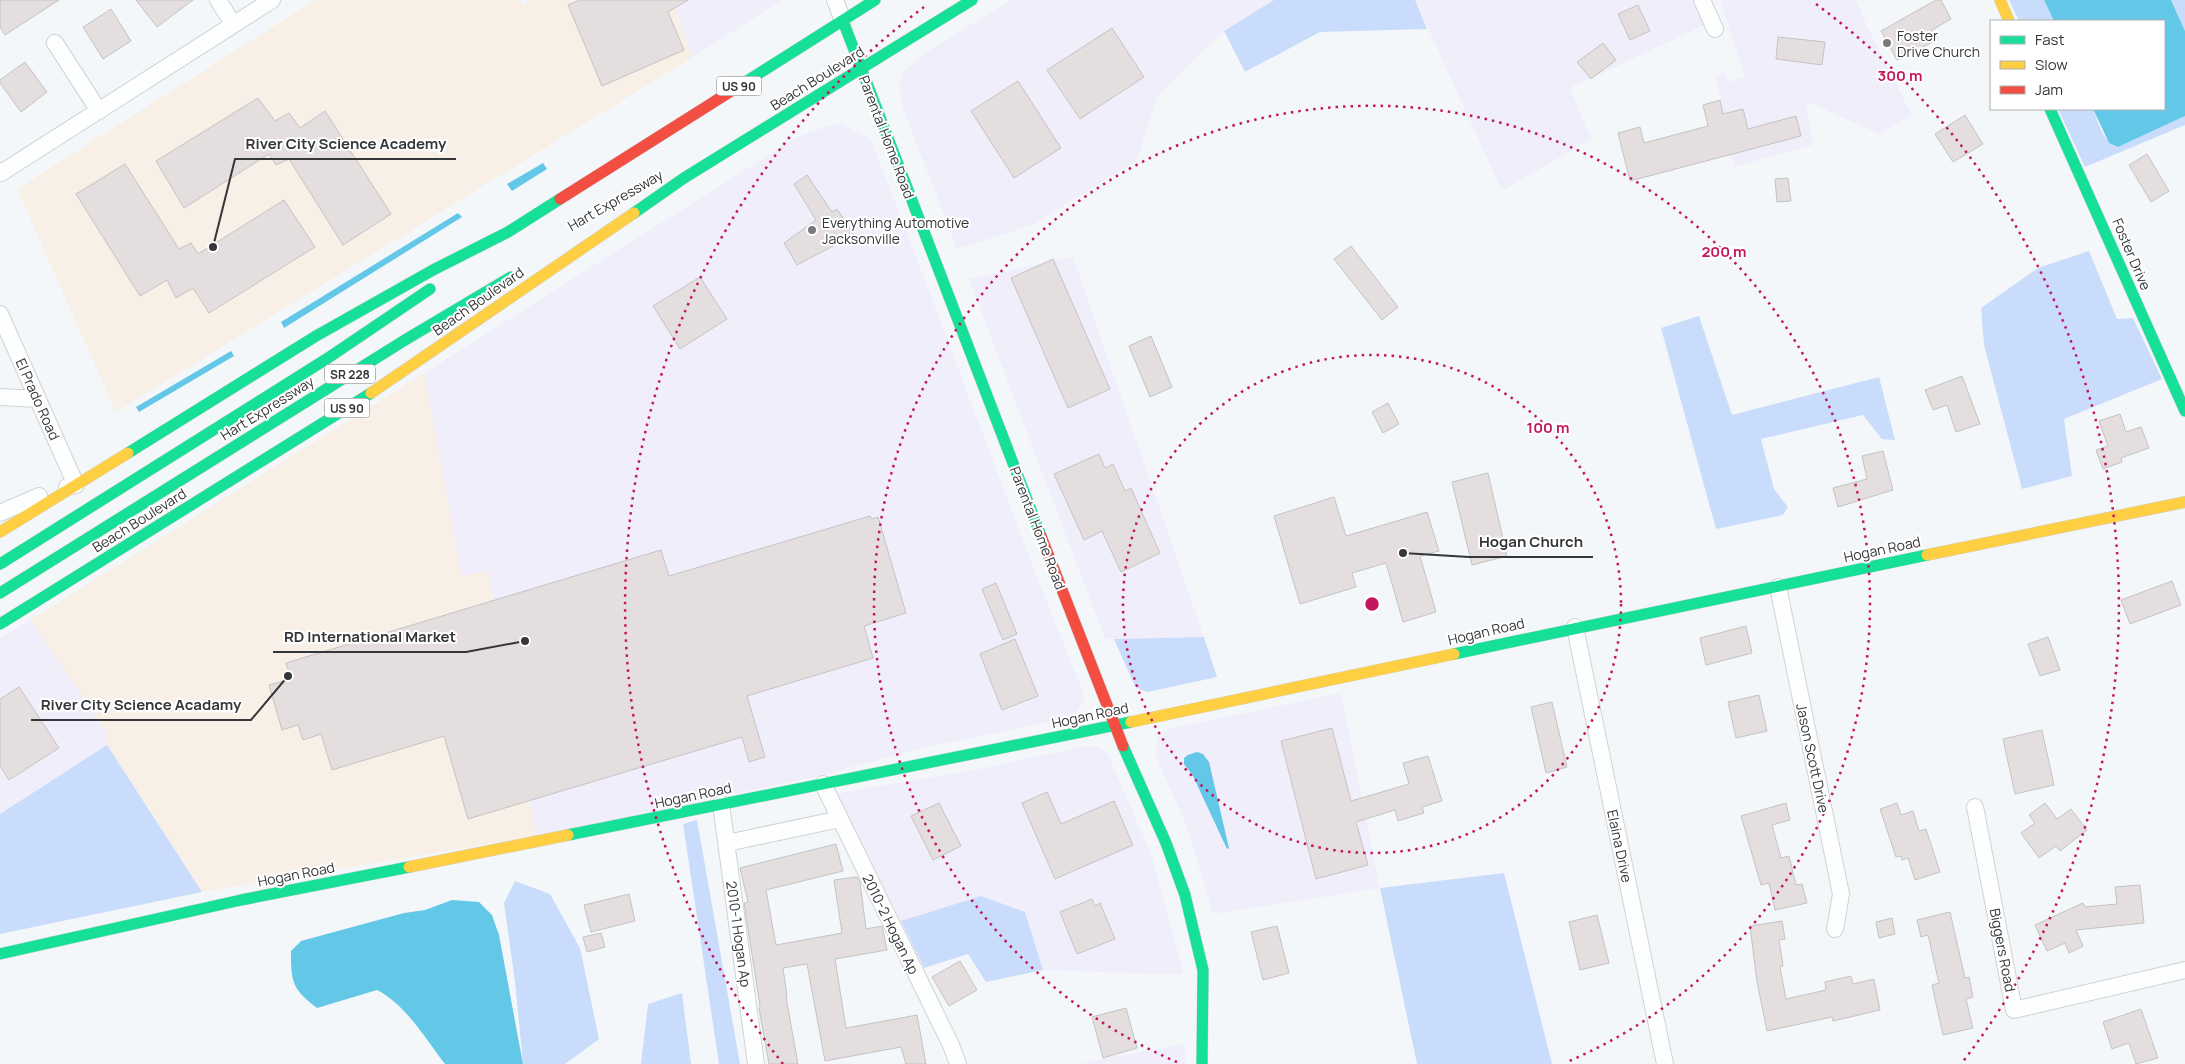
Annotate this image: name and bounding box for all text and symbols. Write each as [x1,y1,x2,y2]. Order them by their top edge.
legend [1990,20,2165,110]
place label: Foster Drive Church [1897,26,1980,61]
text: Fast [2035,29,2064,50]
marker: Foster Drive Church [1881,37,1893,49]
street label: Beach Boulevard [766,42,868,114]
text: Slow [2035,54,2068,75]
text: 300 m [1878,65,1922,86]
street label: Parental Home Road [855,73,919,201]
road number: US 90 [716,76,762,95]
text: Jam [2035,79,2063,100]
callout: River City Science Academy [235,129,456,159]
text: River City Science Academy [246,133,447,154]
street label: Hart Expressway [564,165,667,235]
place label: Everything Automotive Jacksonville [822,213,969,248]
street label: Foster Drive [2108,215,2156,293]
marker: Everything Automotive Jacksonville [806,224,818,236]
text: 200 m [1701,241,1747,262]
street label: Beach Boulevard [429,262,527,340]
street label: El Prado Road [12,355,64,443]
road number: SR 228 [325,364,375,384]
street label: Hart Expressway [217,371,318,444]
road number: US 90 [324,398,370,418]
text: 100 m [1527,417,1569,438]
street label: Parental Home Road [1006,464,1070,592]
street label: Beach Boulevard [88,484,190,556]
callout: Hogan Church [1469,527,1593,557]
text: Hogan Church [1479,531,1583,552]
street label: Hogan Road [1842,532,1922,566]
centre of rings [1363,595,1381,613]
street label: Hogan Road [1446,613,1526,649]
callout: RD International Market [273,622,466,652]
text: RD International Market [284,626,456,647]
callout: River City Science Acadamy [31,690,251,720]
text: River City Science Acadamy [41,694,242,715]
street label: Hogan Road [1050,698,1130,732]
street label: Jason Scott Drive [1792,702,1834,814]
street label: Hogan Road [653,778,733,812]
street label: Elaina Drive [1603,808,1637,884]
street label: Hogan Road [256,857,336,891]
street label: 2010-2 Hogan Ap [858,871,924,977]
street label: 2010-1 Hogan Ap [722,880,756,988]
street label: Biggers Road [1986,907,2020,993]

